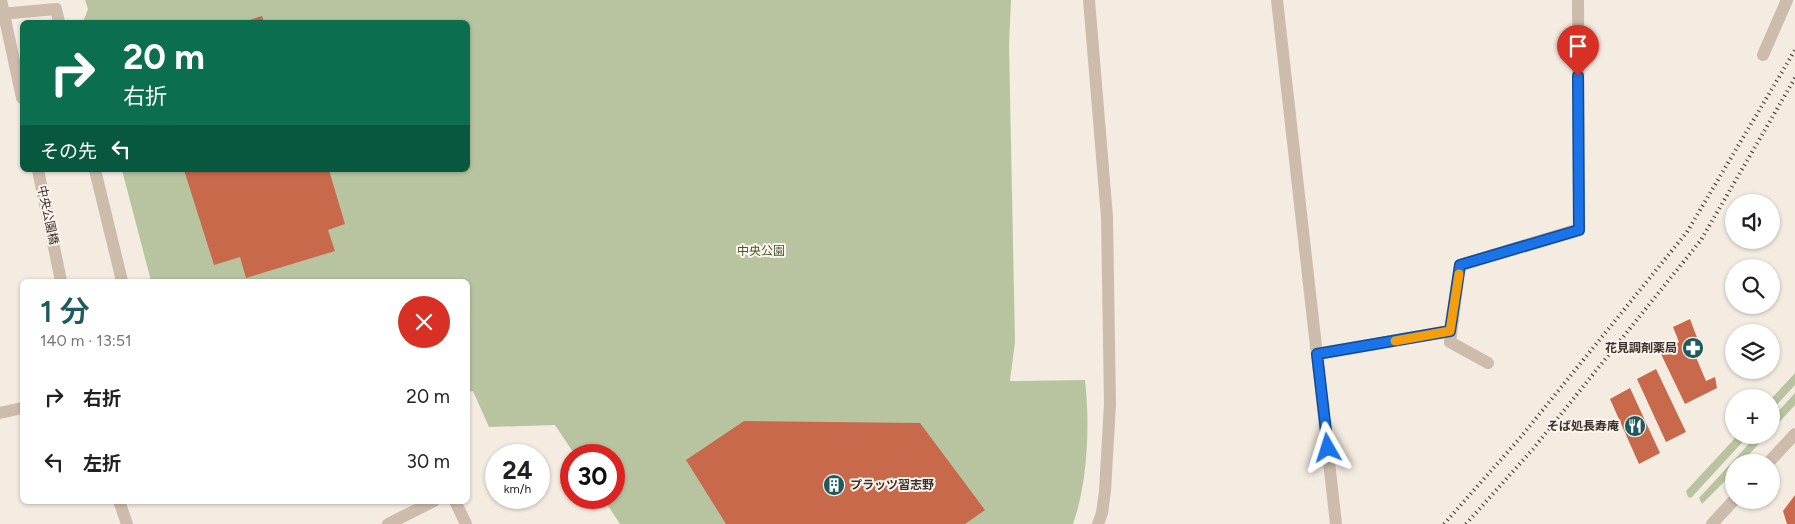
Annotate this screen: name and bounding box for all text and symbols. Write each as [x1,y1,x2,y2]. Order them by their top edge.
pin [1557,25,1599,76]
icon: arrive [1564,32,1592,60]
text: 20 m [123,36,205,78]
icon: right [40,40,105,105]
text: 右折 [123,83,167,110]
icon: left [107,135,135,163]
text: その先 [40,140,97,163]
street label: 中央公園橋 [35,184,61,246]
map controls [1725,194,1780,509]
button: sound [1725,194,1780,249]
park label: 中央公園 [737,244,785,258]
button: search [1725,259,1780,314]
text: 1 分 [40,293,90,330]
button: close [398,296,450,348]
button: layers [1725,324,1780,379]
text: 140 m · 13:51 [40,331,132,350]
pharmacy icon: 花見調剤薬局 [1681,336,1705,360]
place label: 花見調剤薬局 [1605,341,1677,355]
icon: right [40,383,68,411]
text: 20 m [406,385,450,408]
text: 右折 [83,387,121,410]
button: + [1725,389,1780,444]
restaurant icon: そば処長寿庵 [1623,414,1647,438]
place label: そば処長寿庵 [1547,419,1619,433]
position arrow [1301,421,1353,473]
speed limit sign: 30 [560,444,625,509]
icon: left [40,448,68,476]
text: 30 m [407,450,450,473]
text: 左折 [83,452,121,475]
button: − [1725,454,1780,509]
text: 24 [502,455,533,485]
building icon: プラッツ習志野 [822,473,846,497]
place label: プラッツ習志野 [850,478,934,492]
text: km/h [504,482,531,496]

